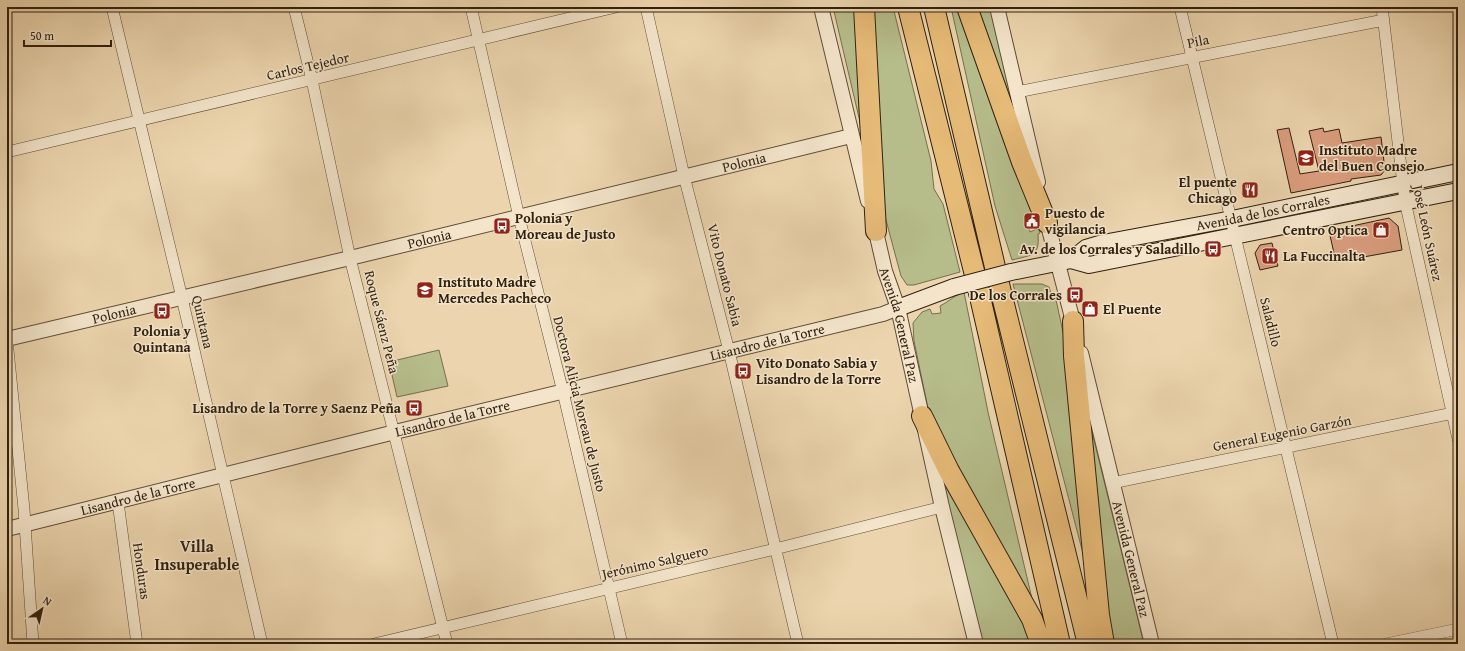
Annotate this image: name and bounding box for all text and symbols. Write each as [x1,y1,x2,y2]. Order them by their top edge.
scale bar [24,22,111,48]
text: 50 m [30,27,54,44]
street label: Pila [1185,29,1211,53]
street label: Carlos Tejedor [265,47,352,85]
place label: Instituto Madre del Buen Consejo [1319,140,1425,176]
street label: Polonia [720,147,768,177]
school or university icon: Instituto Madre del Buen Consejo [1296,148,1316,168]
place label: El puente Chicago [1179,172,1238,208]
restaurant icon: El puente Chicago [1240,180,1260,200]
street label: José León Suárez [1408,181,1448,283]
street label: Avenida de los Corrales [1195,189,1332,235]
place label: Puesto de vigilancia [1045,203,1107,239]
place label: Polonia y Moreau de Justo [515,208,616,244]
public building icon: Puesto de vigilancia [1022,211,1042,231]
bus stop icon: Polonia y Moreau de Justo [492,216,512,236]
place label: Centro Optica [1283,220,1369,240]
shop icon: Centro Optica [1371,220,1391,240]
street label: Vito Donato Sabia [703,222,747,329]
street label: Polonia [405,224,453,254]
place label: Av. de los Corrales y Saladillo [1020,239,1201,259]
bus stop icon: Av. de los Corrales y Saladillo [1203,239,1223,259]
restaurant icon: La Fuccinalta [1260,246,1280,266]
place label: La Fuccinalta [1283,246,1366,266]
street label: Avenida General Paz [874,264,924,384]
street label: Roque Sáenz Peña [360,268,405,376]
place label: Instituto Madre Mercedes Pacheco [438,272,552,308]
school or university icon: Instituto Madre Mercedes Pacheco [415,280,435,300]
place label: De los Corrales [970,285,1062,305]
bus stop icon: De los Corrales [1065,285,1085,305]
street label: Quintana [187,293,219,351]
street label: Saladillo [1255,295,1287,349]
street label: Polonia [90,299,138,329]
shop icon: El Puente [1080,299,1100,319]
place label: El Puente [1103,299,1162,319]
bus stop icon: Polonia y Quintana [152,301,172,321]
street label: Doctora Alicia Moreau de Justo [548,314,612,494]
street label: Lisandro de la Torre [708,318,827,365]
place label: Polonia y Quintana [133,321,192,357]
place label: Vito Donato Sabia y Lisandro de la Torre [756,353,881,389]
bus stop icon: Vito Donato Sabia y Lisandro de la Torre [733,361,753,381]
street label: Lisandro de la Torre [393,395,512,442]
place label: Lisandro de la Torre y Saenz Peña [193,398,402,418]
bus stop icon: Lisandro de la Torre y Saenz Peña [404,398,424,418]
street label: General Eugenio Garzón [1211,410,1353,456]
street label: Lisandro de la Torre [79,472,198,520]
street label: Avenida General Paz [1107,499,1155,619]
district label: Villa Insuperable [155,534,240,576]
street label: Jerónimo Salguero [598,540,710,584]
street label: Honduras [128,541,156,601]
north arrow [22,589,62,629]
text: N [40,592,56,610]

